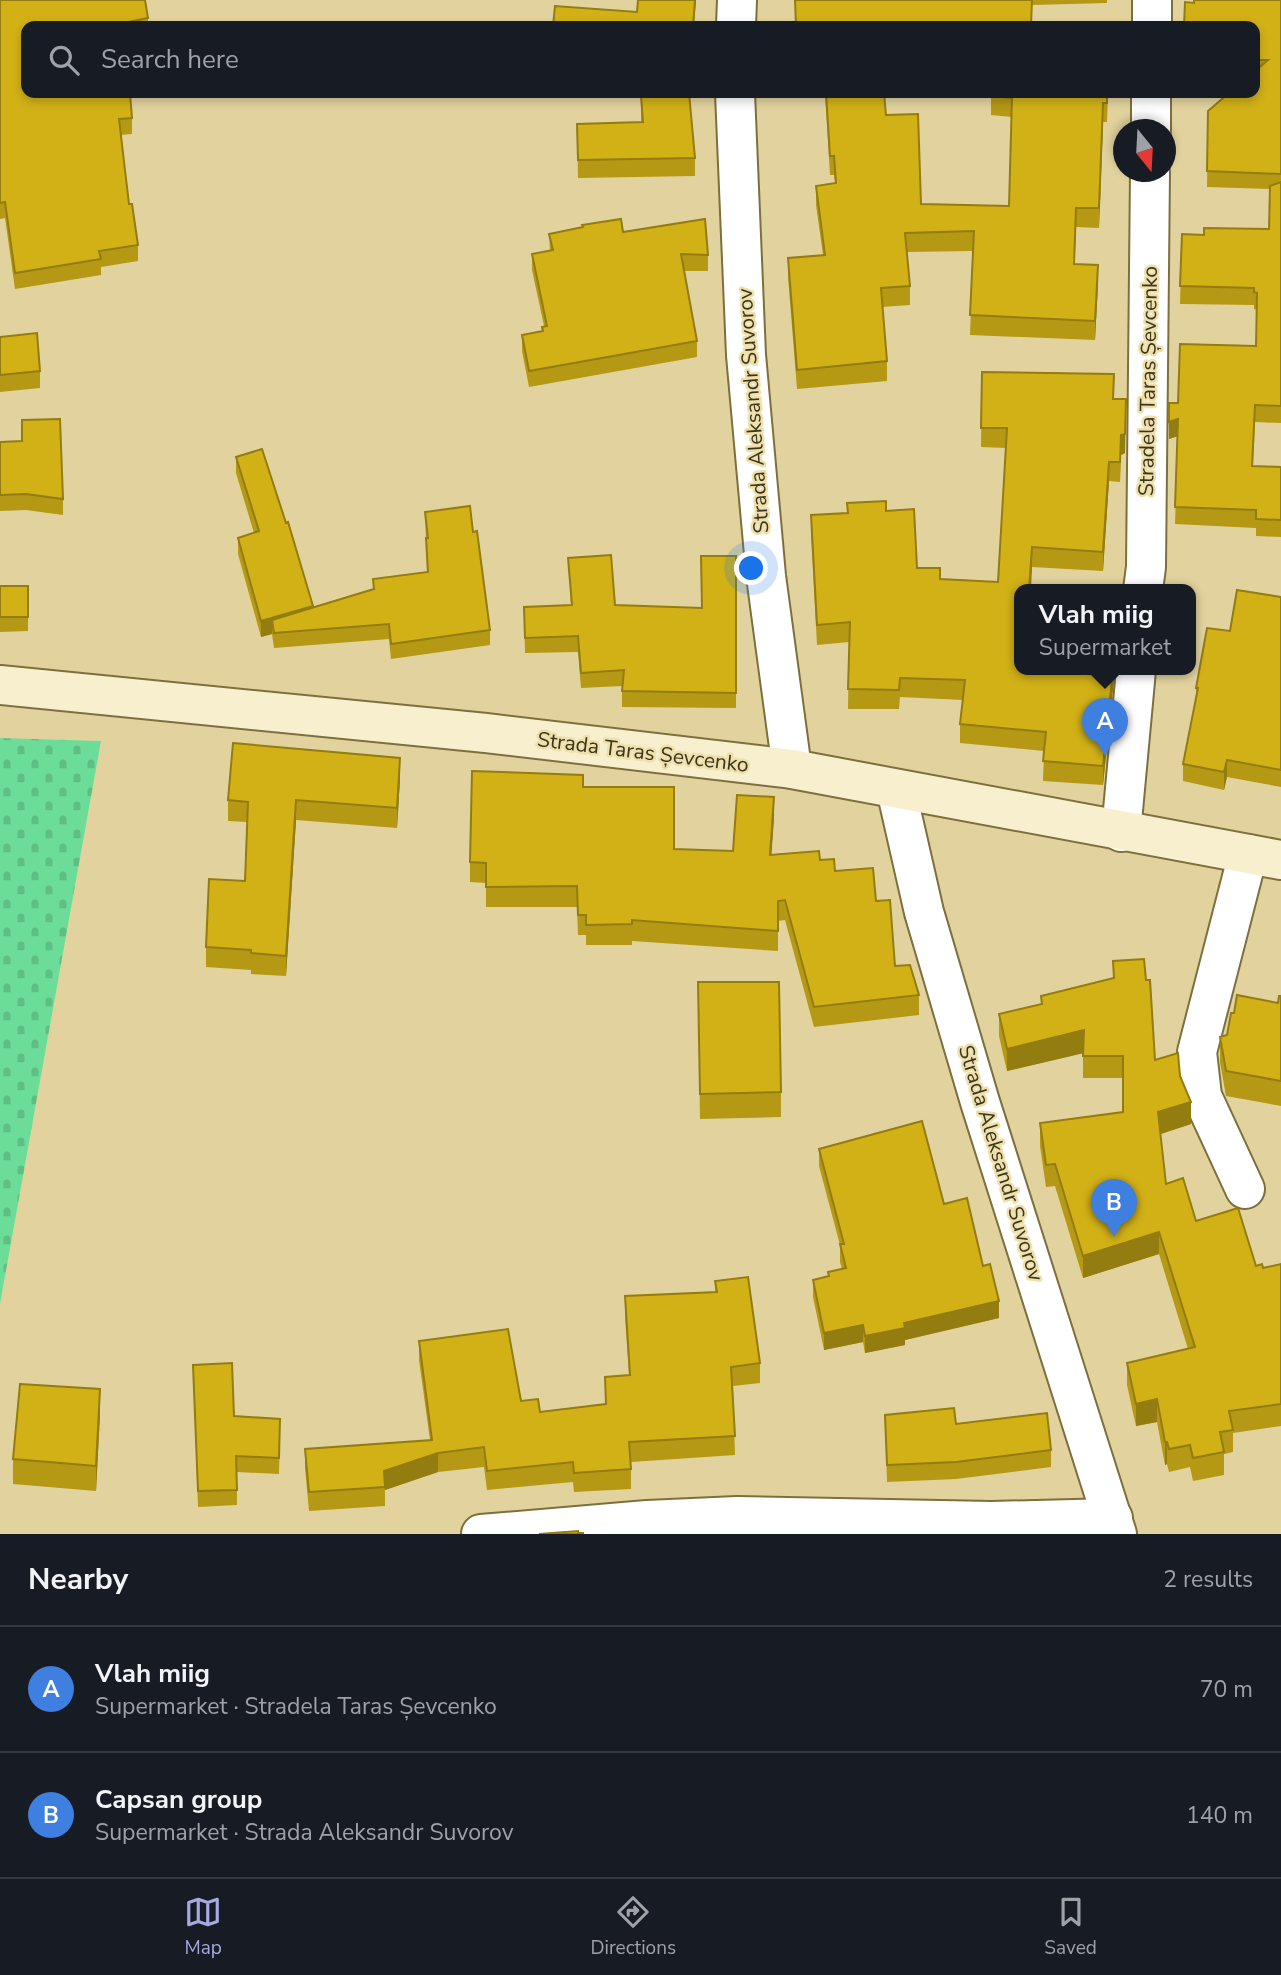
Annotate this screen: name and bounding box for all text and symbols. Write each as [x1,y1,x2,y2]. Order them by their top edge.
search box [21,21,1260,98]
icon: search [45,41,83,79]
text: Search here [101,42,239,77]
north arrow [1113,119,1176,182]
street label: Stradela Taras Șevcenko [1132,266,1164,496]
street label: Strada Aleksandr Suvorov [730,287,776,534]
your location [734,551,768,585]
popup [1014,584,1196,675]
text: Vlah miig [1039,597,1154,632]
text: Supermarket [1039,632,1171,663]
pin: A [1082,698,1128,756]
street label: Strada Taras Șevcenko [536,725,750,779]
street label: Strada Aleksandr Suvorov [952,1042,1050,1285]
pin: B [1091,1179,1137,1237]
text: Nearby [28,1559,128,1600]
text: 2 results [1163,1564,1253,1595]
text: Vlah miig [95,1656,210,1691]
text: A [42,1674,60,1705]
text: 70 m [1200,1674,1253,1705]
text: Supermarket · Stradela Taras Șevcenko [95,1691,497,1722]
text: Capsan group [95,1782,262,1817]
text: B [43,1800,59,1831]
text: 140 m [1186,1800,1253,1831]
text: Supermarket · Strada Aleksandr Suvorov [95,1817,513,1848]
tab: Map [184,1893,222,1961]
tab: Directions [590,1893,676,1961]
tab: Saved [1044,1893,1097,1961]

